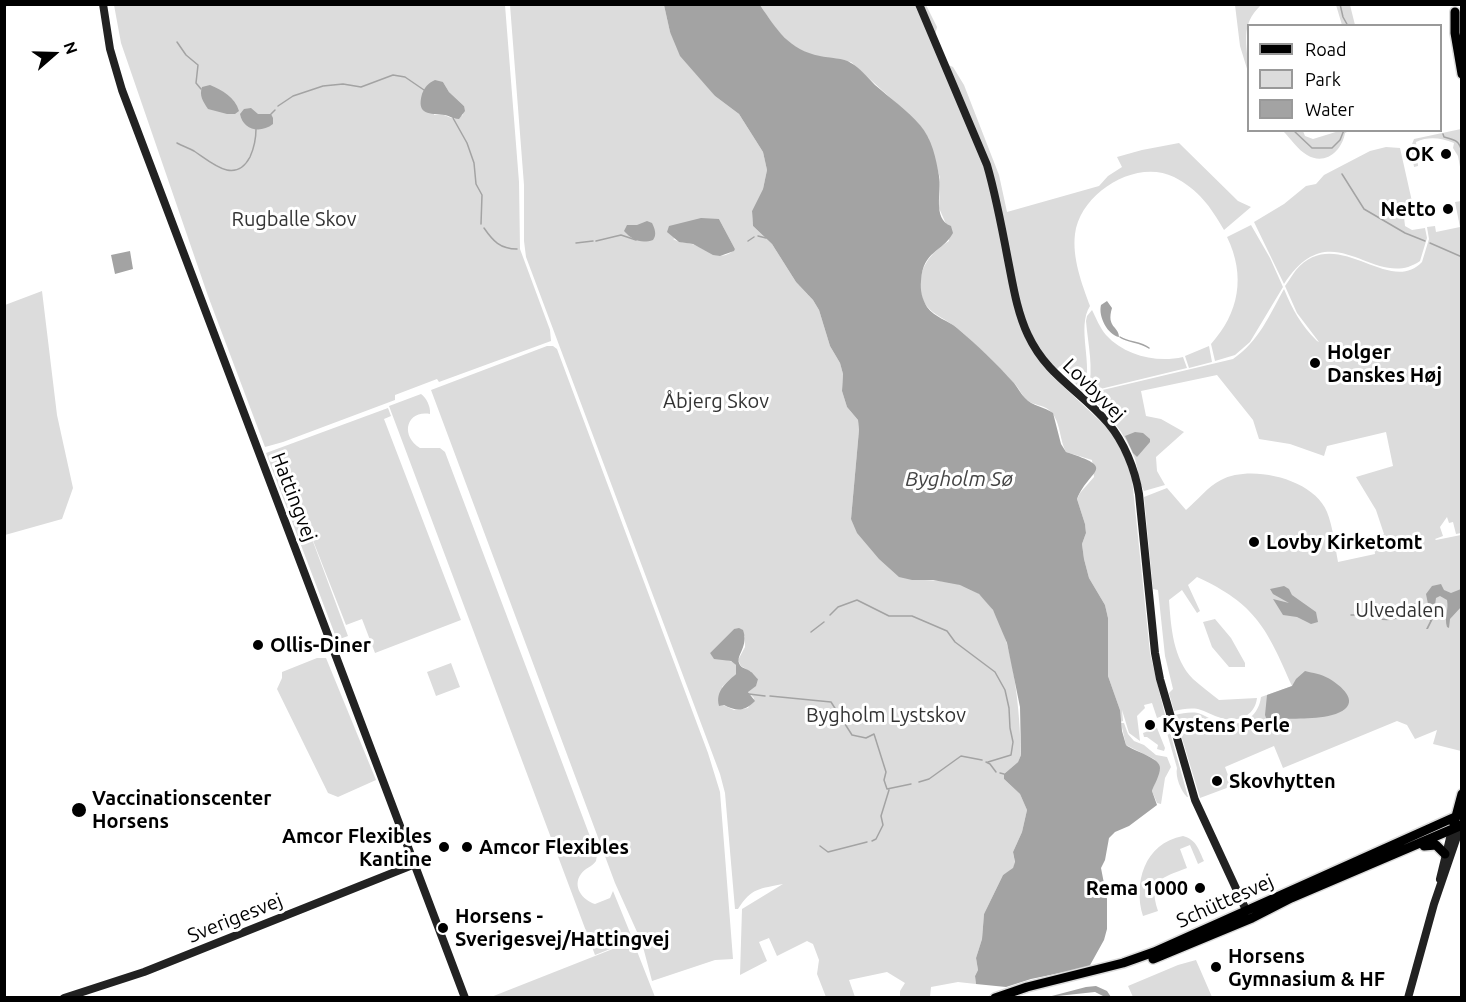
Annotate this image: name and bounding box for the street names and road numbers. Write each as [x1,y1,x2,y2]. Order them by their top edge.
street label: Lovbyvej [1058,354,1130,426]
street label: Hattingvej [266,449,322,545]
street label: Schüttesvej [1173,869,1277,933]
street label: Sverigesvej [184,888,286,948]

